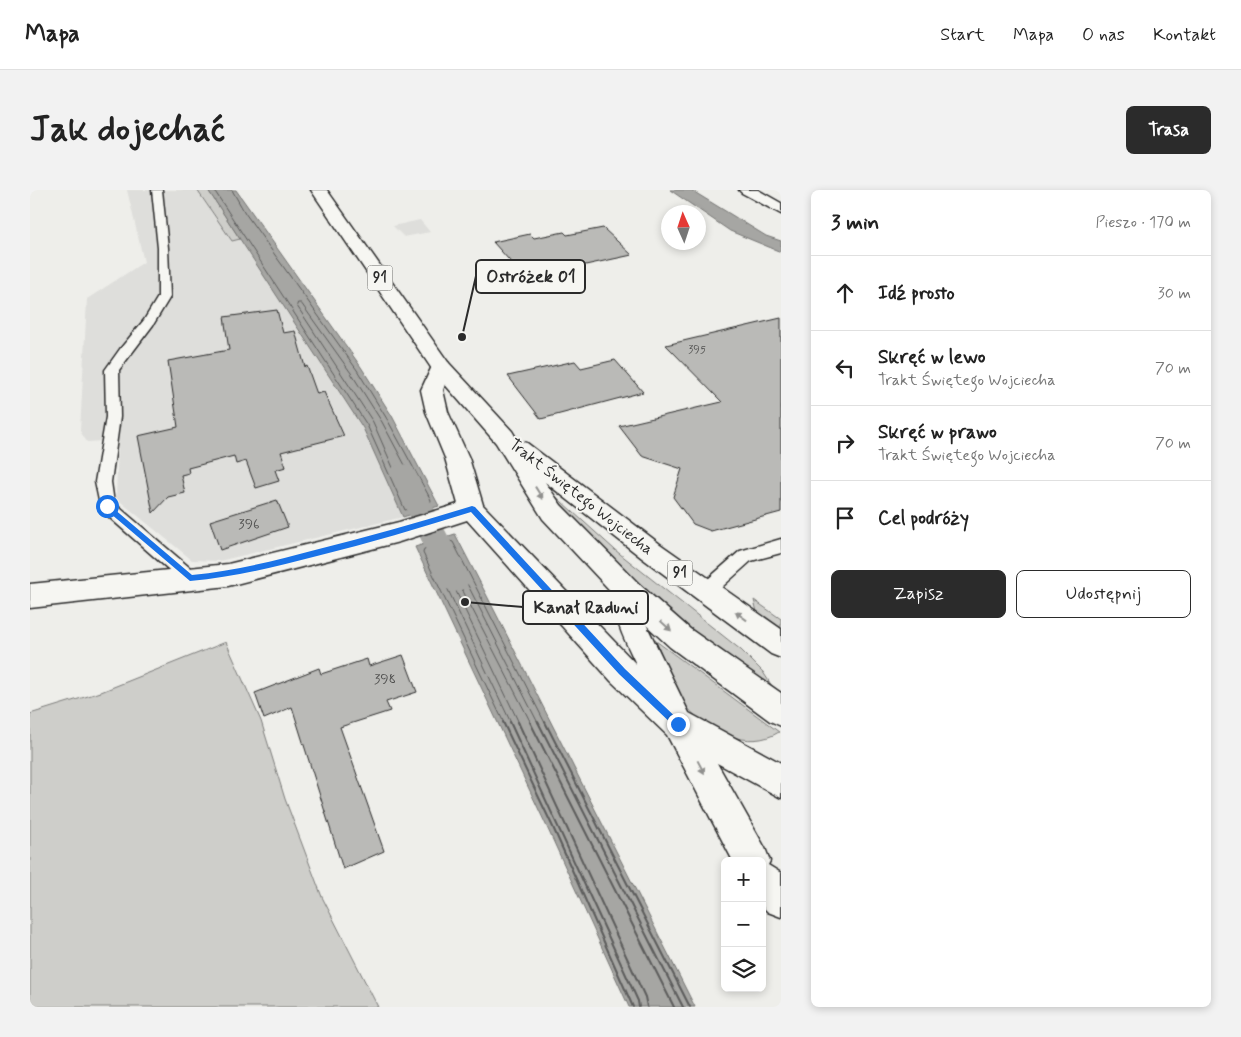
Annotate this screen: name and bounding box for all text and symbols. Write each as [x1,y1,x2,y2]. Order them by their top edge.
text: Mapa [25,19,80,50]
text: Start [940,23,985,47]
text: Mapa [1013,23,1054,47]
text: O nas [1082,23,1125,47]
text: Kontakt [1153,23,1216,47]
button: Trasa [1126,106,1211,154]
text: Jak dojechać [30,107,225,153]
north arrow [661,205,706,250]
text: 3 min [831,209,879,237]
text: Pieszo · 170 m [1096,212,1191,233]
callout: Ostróżek 01 [476,260,585,293]
text: Ostróżek 01 [486,265,576,289]
road number: 91 [368,266,392,290]
icon: ahead [831,279,859,307]
text: Idź prosto [878,281,955,306]
text: 30 m [1158,283,1191,304]
house number: 395 [688,343,706,357]
text: Skręć w lewo [878,345,986,370]
icon: left [831,354,859,382]
text: 70 m [1155,358,1191,379]
text: Trakt Świętego Wojciecha [878,370,1055,391]
text: Skręć w prawo [878,420,997,445]
icon: right [831,429,859,457]
text: 70 m [1155,433,1191,454]
street label: Trakt Świętego Wojciecha [504,434,657,561]
text: Trakt Świętego Wojciecha [878,445,1055,466]
one-way arrow [535,486,544,500]
route start [96,495,119,518]
icon: arrive [831,504,859,532]
text: Cel podróży [878,506,969,531]
house number: 396 [238,515,260,533]
road number: 91 [668,560,692,586]
button: Zapisz [831,570,1006,618]
button: Udostępnij [1016,570,1191,618]
callout: Kanał Raduni [523,591,648,624]
text: Kanał Raduni [533,596,639,620]
one-way arrow [734,611,748,621]
one-way arrow [660,620,673,631]
house number: 398 [374,670,396,688]
route end [667,713,690,736]
one-way arrow [697,760,705,774]
map controls [721,857,766,992]
button: + [721,857,766,902]
button: − [721,902,766,947]
button: layers [721,947,766,992]

